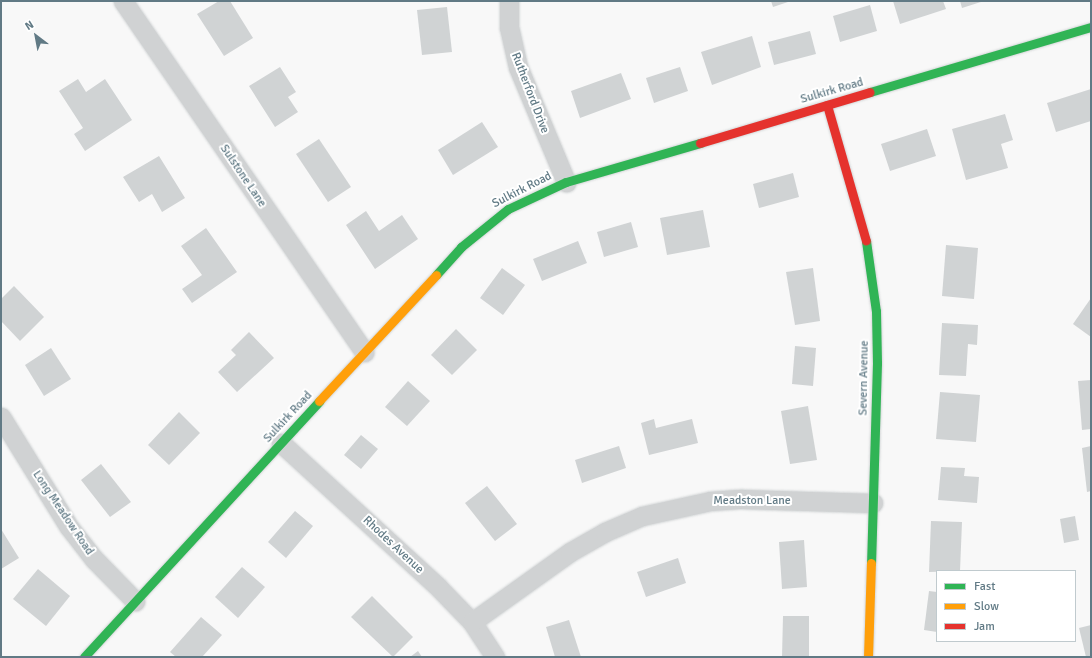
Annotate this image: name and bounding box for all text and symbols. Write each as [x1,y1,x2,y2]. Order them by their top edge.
north arrow [16,16,56,56]
text: N [23,18,36,33]
street label: Rutherford Drive [508,51,552,135]
street label: Sulkirk Road [799,75,865,107]
street label: Sulstone Lane [217,142,269,210]
street label: Sulkirk Road [490,169,554,211]
street label: Severn Avenue [856,340,872,416]
street label: Sulkirk Road [261,388,315,446]
street label: Long Meadow Road [29,468,97,558]
street label: Meadston Lane [713,494,791,508]
street label: Rhodes Avenue [360,513,426,577]
legend [936,570,1076,642]
text: Fast [974,579,995,594]
text: Slow [974,599,999,614]
text: Jam [974,619,995,634]

